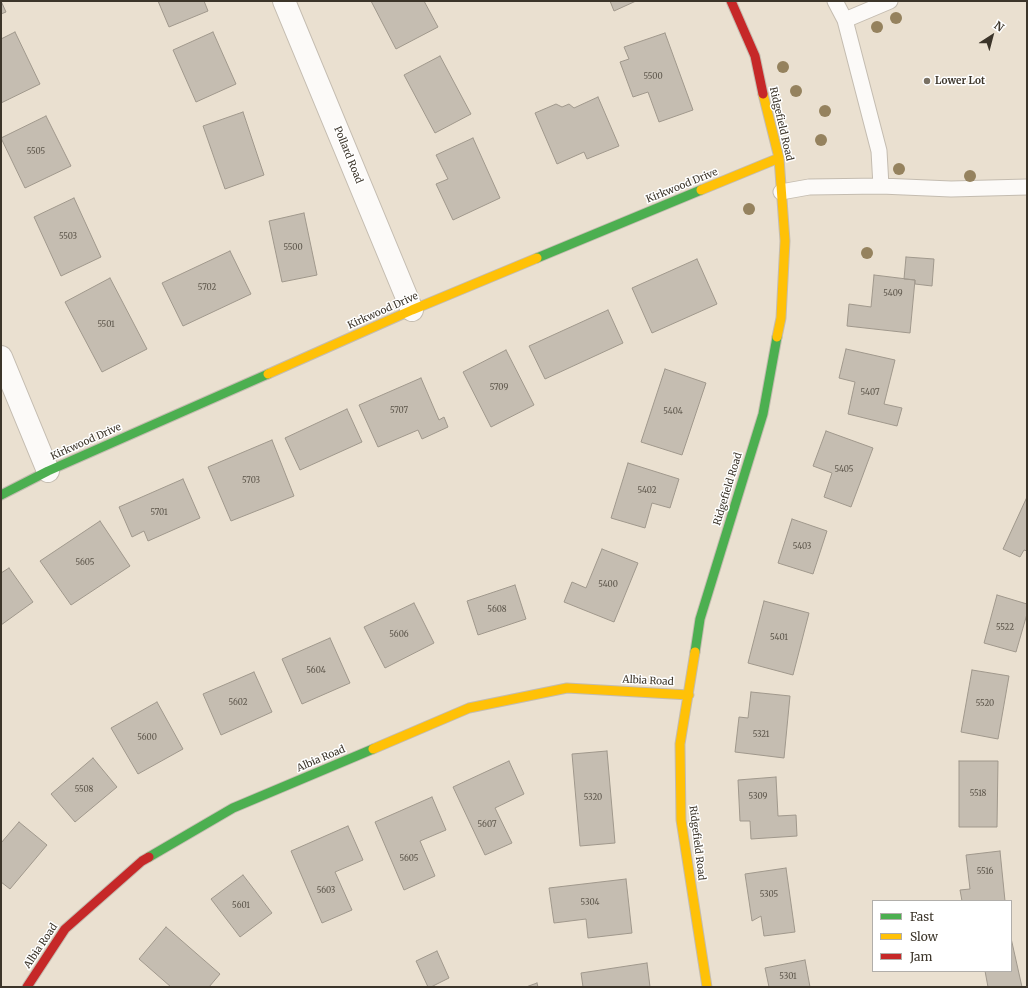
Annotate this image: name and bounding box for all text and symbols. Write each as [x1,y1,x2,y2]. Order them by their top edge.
north arrow [972,16,1012,56]
text: N [991,18,1007,35]
house number: 5500 [643,72,663,82]
place label: Lower Lot [935,75,985,87]
marker: Lower Lot [922,76,932,86]
street label: Ridgefield Road [767,86,795,162]
street label: Pollard Road [331,125,365,185]
house number: 5505 [27,147,45,157]
street label: Kirkwood Drive [645,166,719,206]
house number: 5503 [59,232,77,242]
house number: 5500 [283,243,303,253]
house number: 5702 [198,283,216,293]
house number: 5409 [883,289,903,299]
street label: Kirkwood Drive [346,290,420,332]
house number: 5501 [97,320,115,330]
house number: 5709 [490,383,508,393]
house number: 5407 [861,388,879,398]
house number: 5707 [390,406,408,416]
house number: 5404 [663,407,683,417]
street label: Kirkwood Drive [49,421,123,463]
street label: Ridgefield Road [711,451,745,527]
house number: 5405 [834,465,854,475]
house number: 5703 [242,476,260,486]
house number: 5402 [637,486,657,496]
house number: 5701 [150,508,168,518]
house number: 5403 [793,542,811,552]
house number: 5605 [75,558,95,568]
house number: 5400 [598,580,618,590]
house number: 5608 [487,605,507,615]
house number: 5522 [996,623,1014,633]
house number: 5606 [389,630,409,640]
house number: 5401 [770,633,788,643]
house number: 5604 [306,666,326,676]
street label: Albia Road [622,674,674,688]
house number: 5602 [228,698,248,708]
house number: 5520 [976,699,994,709]
house number: 5321 [753,730,769,740]
house number: 5600 [137,733,157,743]
street label: Albia Road [295,743,347,775]
house number: 5508 [75,785,93,795]
house number: 5518 [970,789,986,799]
house number: 5309 [749,792,767,802]
house number: 5320 [584,793,602,803]
street label: Ridgefield Road [686,805,708,881]
house number: 5607 [478,820,496,830]
house number: 5605 [399,854,419,864]
house number: 5516 [977,867,993,877]
house number: 5603 [317,886,335,896]
house number: 5305 [760,890,778,900]
house number: 5304 [581,898,599,908]
legend [872,900,1012,972]
house number: 5601 [232,901,250,911]
text: Fast [910,909,934,924]
street label: Albia Road [22,921,60,971]
text: Slow [910,929,938,944]
text: Jam [910,949,932,964]
house number: 5301 [779,972,797,982]

